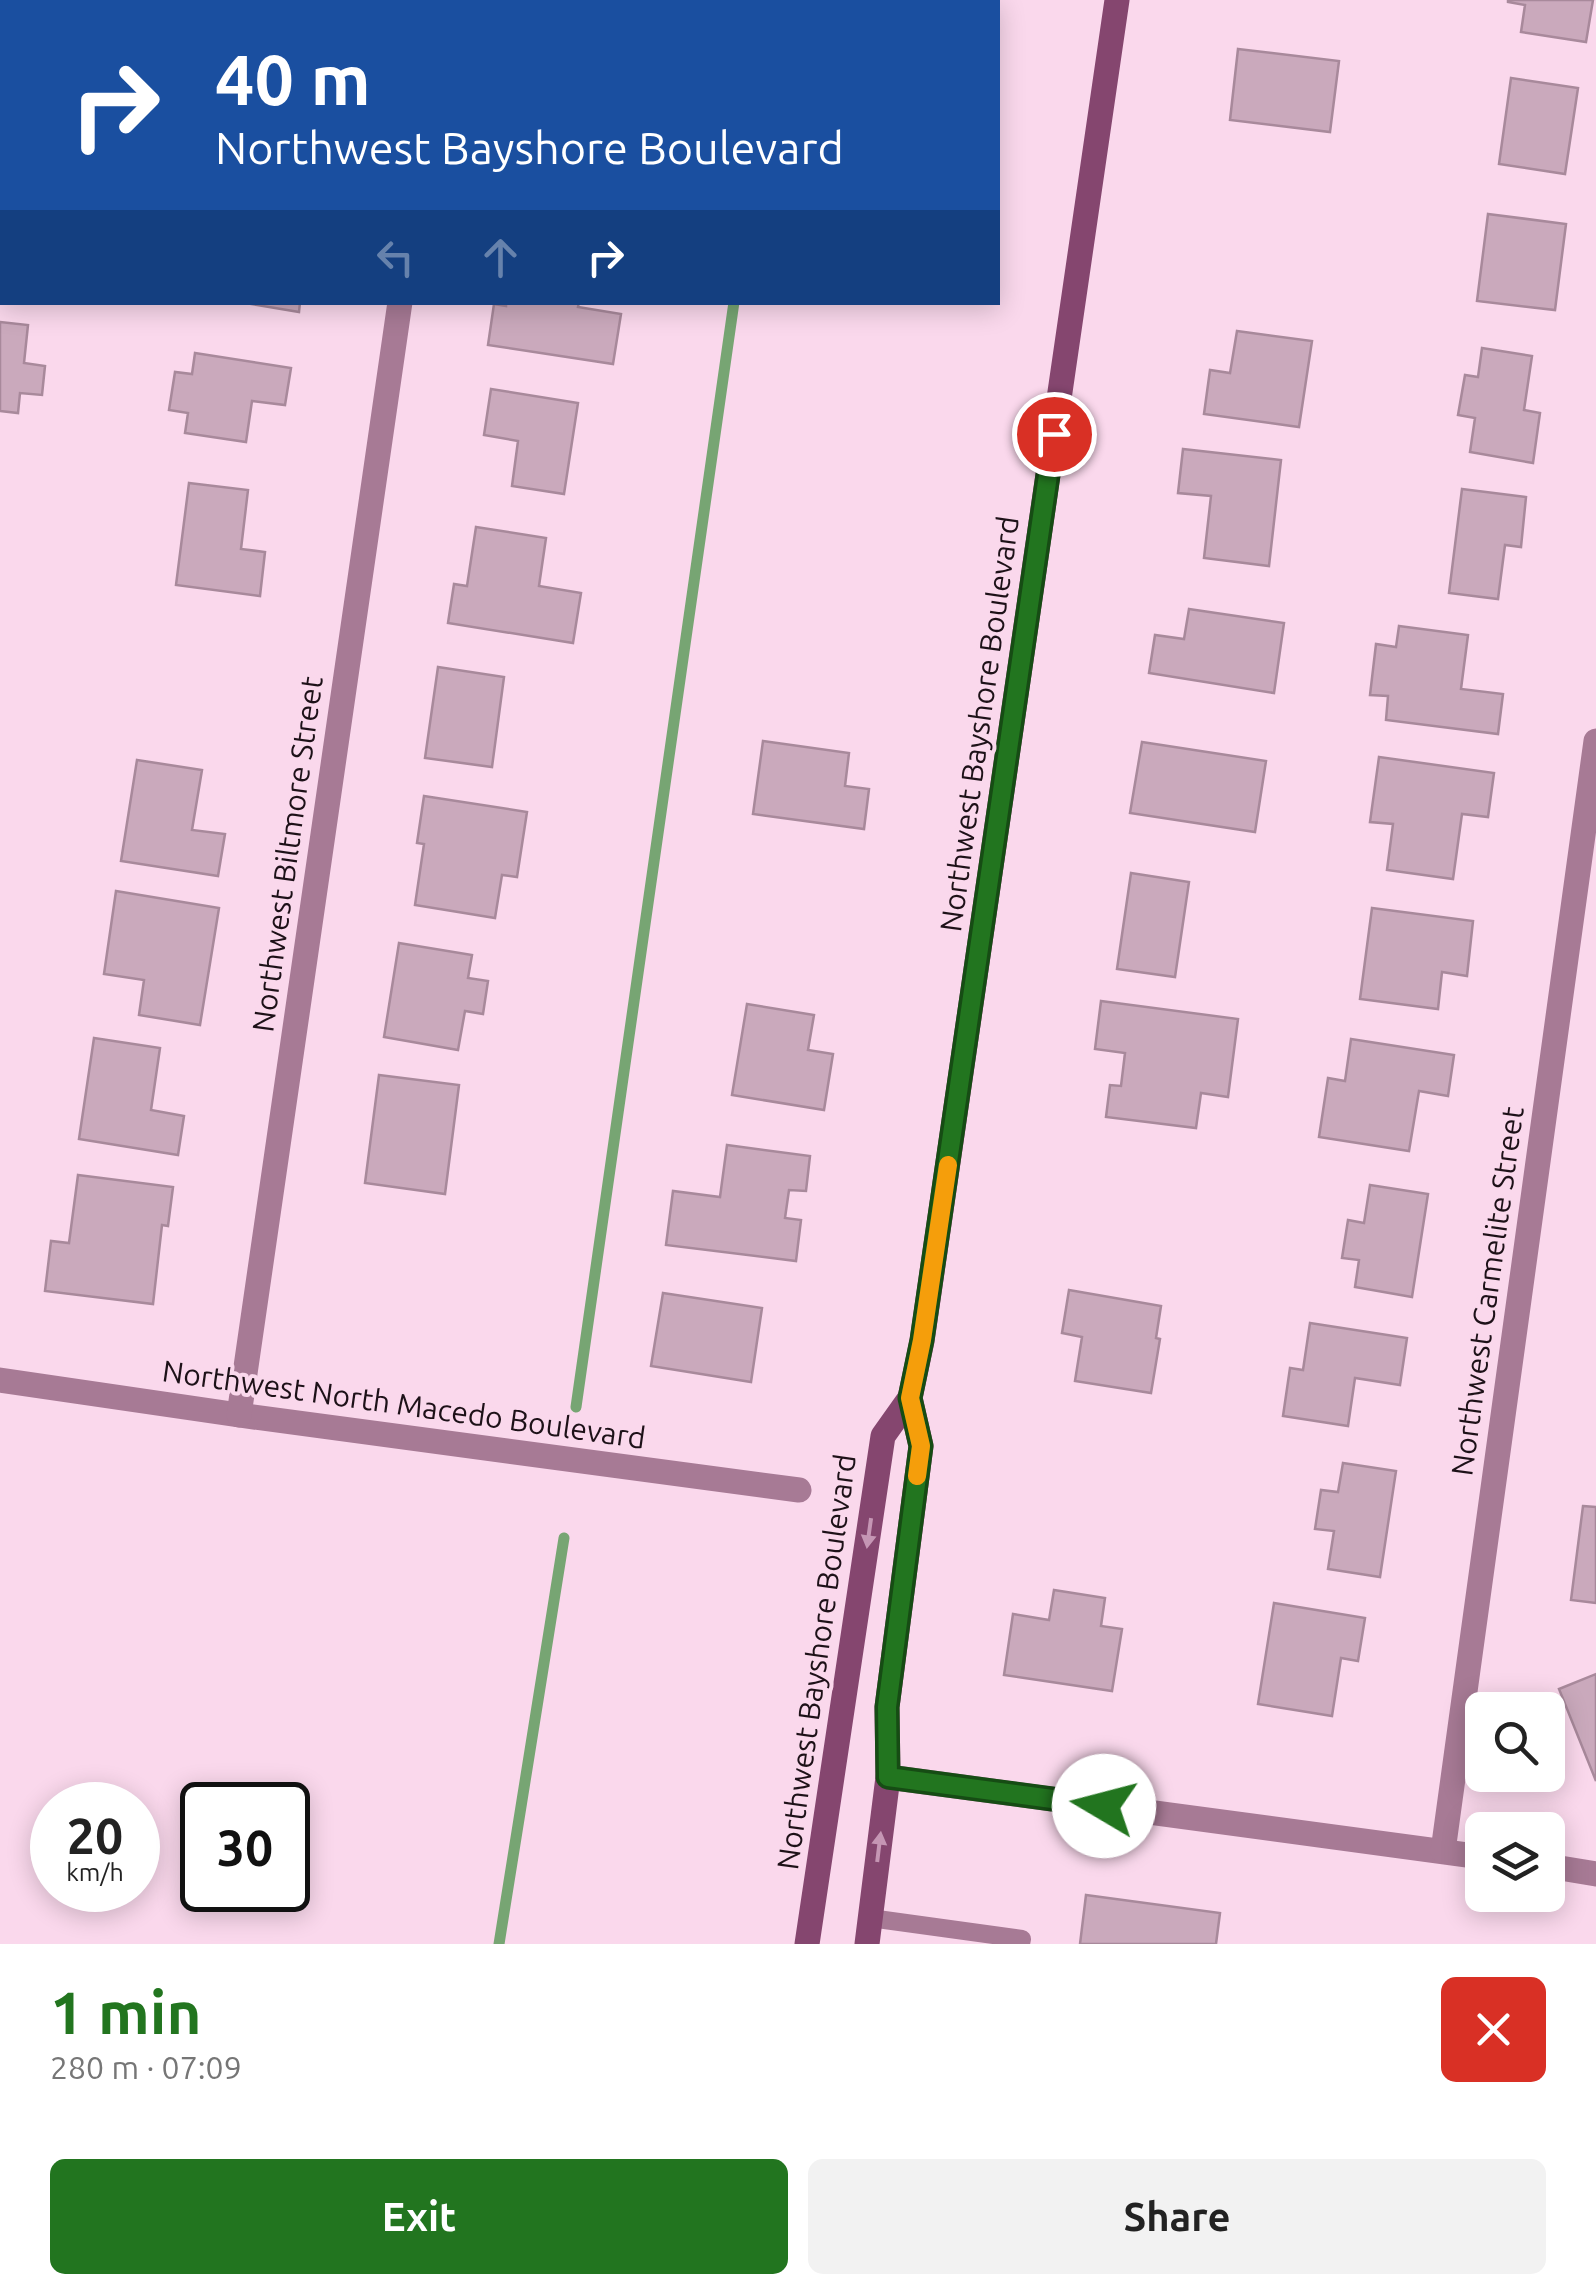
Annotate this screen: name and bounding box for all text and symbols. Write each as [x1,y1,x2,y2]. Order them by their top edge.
icon: right [50,40,180,170]
text: 40 m [215,40,371,118]
text: Northwest Bayshore Boulevard [215,122,844,173]
icon: left [368,230,423,285]
icon: ahead [473,230,528,285]
icon: right [578,230,633,285]
pin [1012,392,1097,477]
icon: arrive [1027,407,1082,462]
street label: Northwest Bayshore Boulevard [933,514,1025,934]
street label: Northwest Biltmore Street [245,674,329,1034]
street label: Northwest Carmelite Street [1444,1104,1530,1478]
street label: Northwest North Macedo Boulevard [160,1353,648,1455]
street label: Northwest Bayshore Boulevard [770,1452,862,1872]
one-way arrow [860,1518,876,1549]
map controls [1465,1692,1565,1912]
button: search [1465,1692,1565,1792]
position arrow [1052,1754,1156,1858]
speed limit sign: 30 [180,1782,310,1912]
text: 20 [67,1807,123,1863]
button: layers [1465,1812,1565,1912]
one-way arrow [871,1831,887,1863]
text: km/h [66,1858,124,1886]
button: close [1441,1977,1546,2082]
text: 1 min [50,1978,202,2045]
text: 280 m · 07:09 [50,2049,242,2085]
button: Exit [50,2159,788,2274]
button: Share [808,2159,1546,2274]

